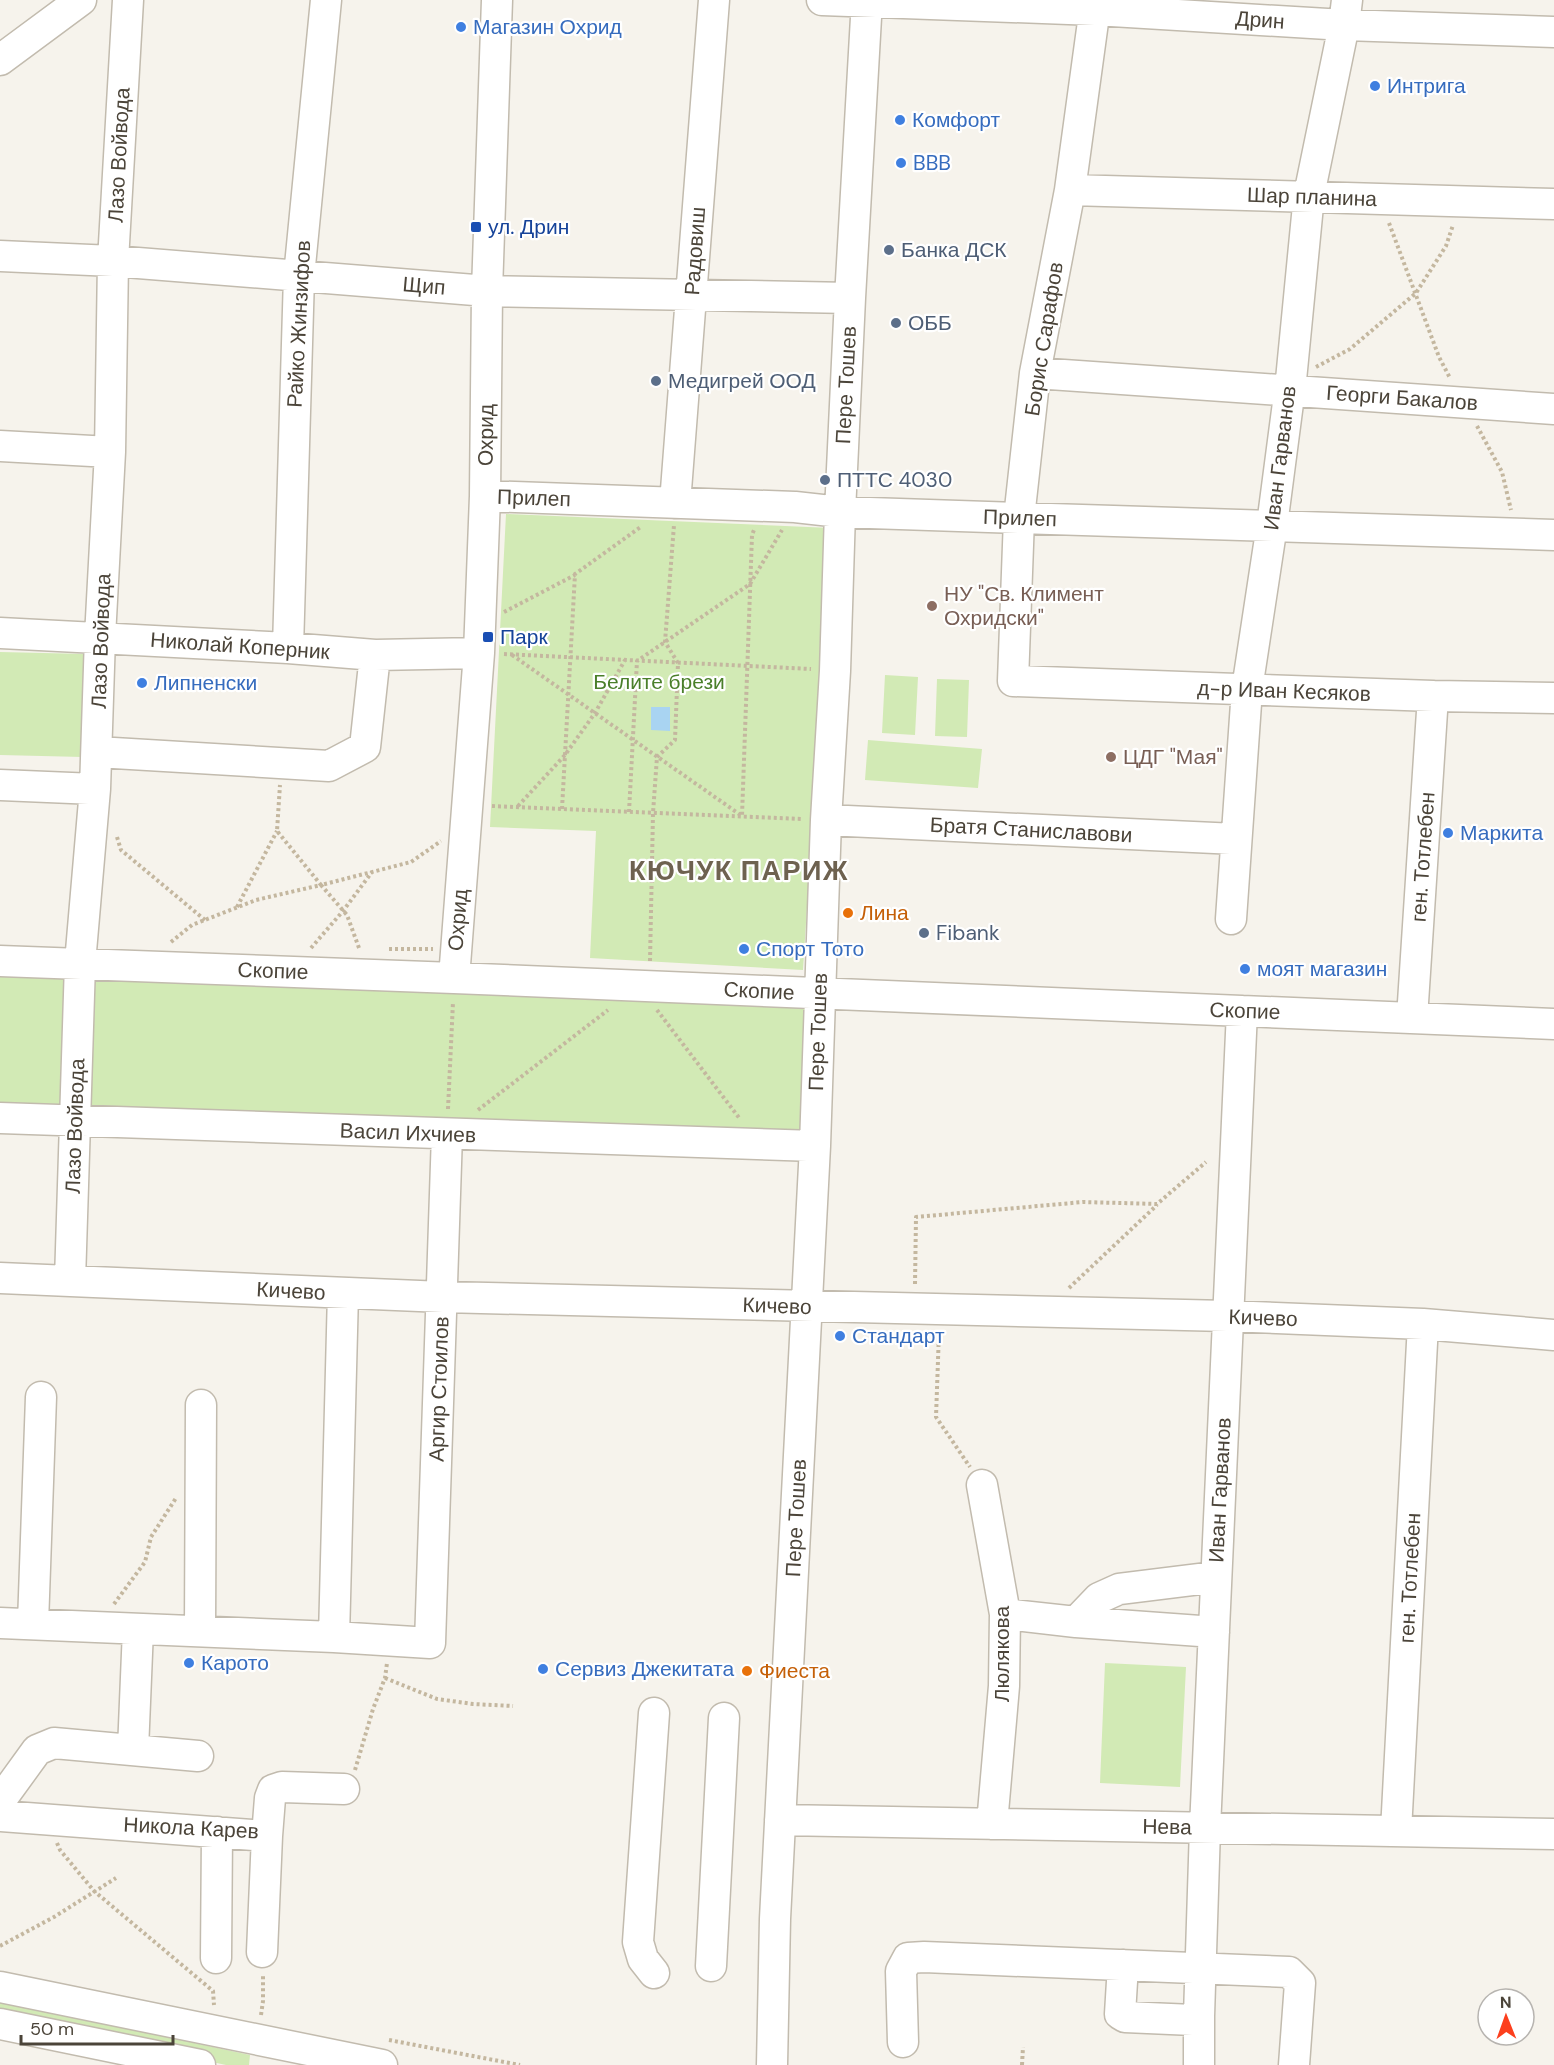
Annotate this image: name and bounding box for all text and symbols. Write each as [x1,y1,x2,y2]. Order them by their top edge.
street label: Дрин [1234,4,1286,36]
place label: Магазин Охрид [473,13,622,41]
marker: Магазин Охрид [454,20,468,34]
place label: Интрига [1387,72,1466,100]
marker: Интрига [1368,79,1382,93]
street label: Лазо Войвода [101,86,137,223]
place label: Комфорт [912,106,1001,134]
marker: Комфорт [893,113,907,127]
place label: BBB [913,149,951,177]
marker: BBB [894,156,908,170]
street label: Шар планина [1246,181,1378,213]
street label: Радовиш [678,206,712,296]
place label: ул. Дрин [488,213,569,241]
marker: ул. Дрин [469,220,483,234]
place label: Банка ДСК [901,236,1007,264]
street label: Райко Жинзифов [281,240,317,408]
marker: Банка ДСК [882,243,896,257]
street label: Борис Сарафов [1018,260,1070,418]
street label: Щип [401,270,447,302]
place label: ОББ [908,309,952,337]
marker: ОББ [889,316,903,330]
street label: Пере Тошев [829,325,863,445]
place label: Медигрей ООД [668,367,816,395]
marker: Медигрей ООД [649,374,663,388]
street label: Георги Бакалов [1325,379,1479,417]
street label: Иван Гарванов [1257,384,1303,532]
street label: Охрид [471,404,501,466]
place label: ПТТС 4030 [837,466,952,494]
marker: ПТТС 4030 [818,473,832,487]
street label: Прилеп [497,483,571,513]
street label: Прилеп [983,503,1057,533]
street label: Лазо Войвода [85,573,117,709]
place label: НУ "Св. Климент Охридски" [944,580,1104,632]
marker: НУ "Св. Климент Охридски" [925,599,939,613]
place label: Парк [500,623,548,651]
street label: Николай Коперник [149,626,332,666]
marker: Парк [481,630,495,644]
park label: Белите брези [593,668,725,696]
place label: Липненски [154,669,257,697]
street label: д-р Иван Кесяков [1197,674,1371,708]
marker: Липненски [135,676,149,690]
place label: ЦДГ "Мая" [1123,743,1223,771]
marker: ЦДГ "Мая" [1104,750,1118,764]
street label: ген. Тотлебен [1404,791,1442,923]
street label: Братя Станиславови [929,811,1133,849]
place label: Маркита [1460,819,1543,847]
marker: Маркита [1441,826,1455,840]
district label: КЮЧУК ПАРИЖ [629,853,849,888]
street label: Охрид [441,888,475,952]
place label: Лина [860,899,909,927]
marker: Лина [841,906,855,920]
place label: Fibank [936,919,1000,947]
marker: Fibank [917,926,931,940]
place label: Спорт Тото [756,935,864,963]
marker: Спорт Тото [737,942,751,956]
place label: моят магазин [1257,955,1387,983]
street label: Скопие [237,956,309,986]
marker: моят магазин [1238,962,1252,976]
street label: Пере Тошев [802,972,834,1092]
street label: Скопие [723,975,795,1007]
street label: Скопие [1209,996,1281,1026]
street label: Лазо Войвода [59,1058,91,1194]
street label: Васил Ихчиев [339,1117,477,1149]
street label: Кичево [256,1275,326,1307]
street label: Кичево [742,1291,812,1321]
street label: Кичево [1228,1303,1298,1333]
street label: Аргир Стоилов [422,1316,456,1462]
place label: Стандарт [852,1322,945,1350]
marker: Стандарт [833,1329,847,1343]
street label: Иван Гарванов [1202,1417,1238,1563]
street label: Пере Тошев [779,1458,813,1578]
street label: ген. Тотлебен [1393,1512,1427,1644]
street label: Люлякова [988,1605,1016,1702]
place label: Карото [201,1649,269,1677]
place label: Сервиз Джекитата [555,1655,734,1683]
marker: Карото [182,1656,196,1670]
place label: Фиеста [759,1657,830,1685]
marker: Сервиз Джекитата [536,1662,550,1676]
marker: Фиеста [740,1664,754,1678]
street label: Никола Карев [123,1810,259,1846]
street label: Нева [1142,1813,1192,1841]
north arrow [1476,1987,1536,2047]
text: N [1500,1992,1512,2013]
scale bar [21,2008,172,2046]
text: 50 m [30,2017,74,2041]

